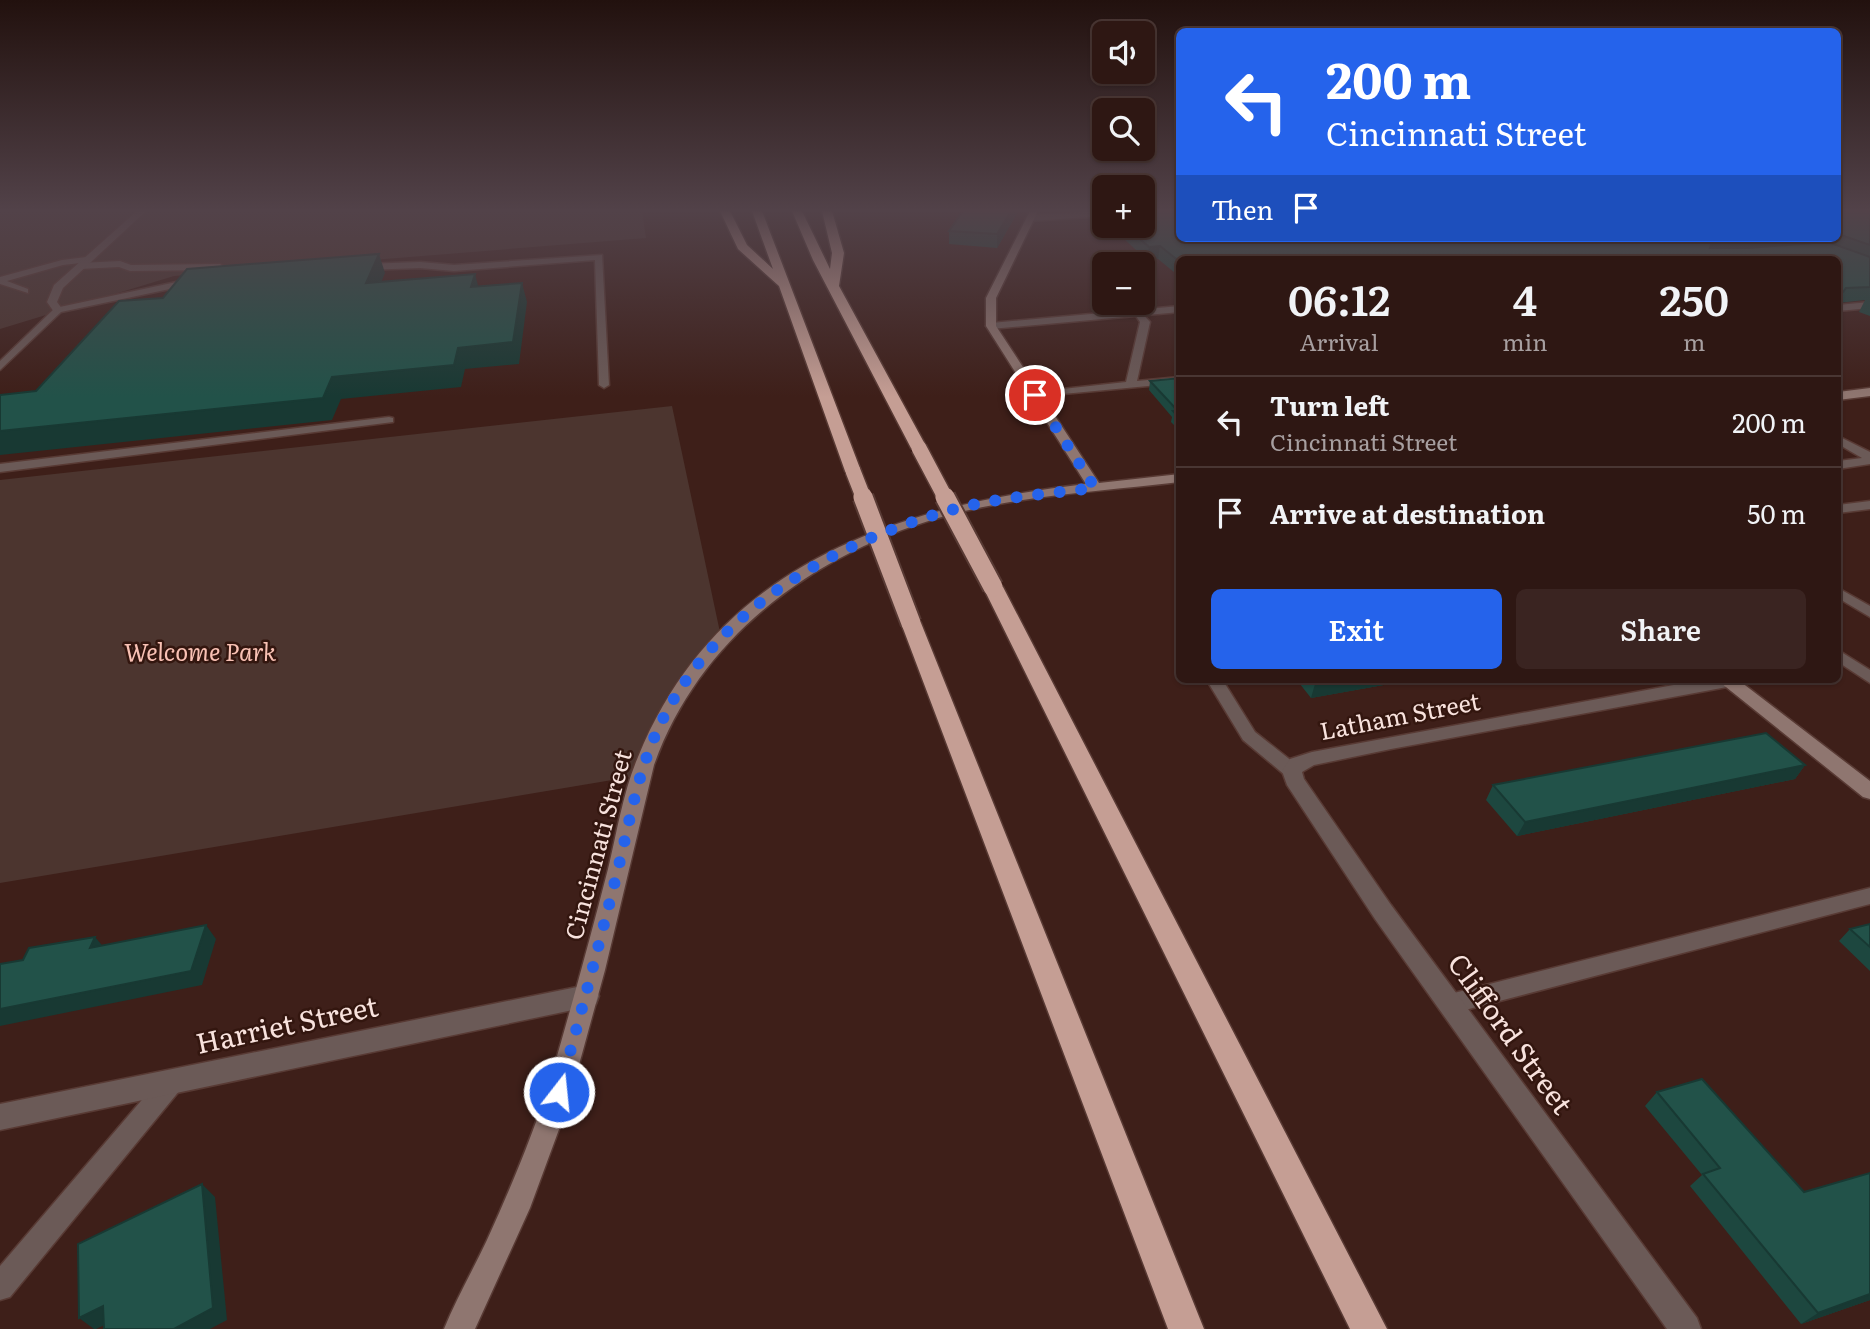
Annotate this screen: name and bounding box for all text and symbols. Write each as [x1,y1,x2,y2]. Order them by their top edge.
map controls [1092,21,1155,315]
button: sound [1092,21,1155,84]
text: 200 m [1326,41,1471,114]
icon: left [1211,56,1302,147]
button: search [1092,98,1155,161]
text: Cincinnati Street [1326,108,1587,156]
button: + [1092,175,1155,238]
text: Then [1211,189,1273,228]
icon: arrive [1287,189,1325,227]
button: − [1092,252,1155,315]
text: 06:12 [1288,267,1390,329]
text: 4 [1513,267,1537,329]
text: 250 [1660,267,1729,329]
text: Arrival [1300,324,1378,358]
text: min [1502,324,1547,358]
text: m [1683,324,1705,358]
pin [1005,365,1065,425]
icon: arrive [1016,376,1054,414]
text: Turn left [1270,385,1389,424]
text: 200 m [1732,402,1806,441]
icon: left [1211,403,1249,441]
text: Cincinnati Street [1270,424,1457,458]
text: Arrive at destination [1270,493,1545,532]
text: 50 m [1747,493,1806,532]
icon: arrive [1211,494,1249,532]
button: Exit [1211,589,1502,669]
button: Share [1516,589,1806,669]
park label: Welcome Park [124,633,277,668]
street label: Latham Street [1316,682,1483,747]
street label: Cincinnati Street [554,745,639,943]
street label: Clifford Street [1439,944,1585,1122]
street label: Harriet Street [192,983,382,1063]
position arrow [522,1055,596,1129]

